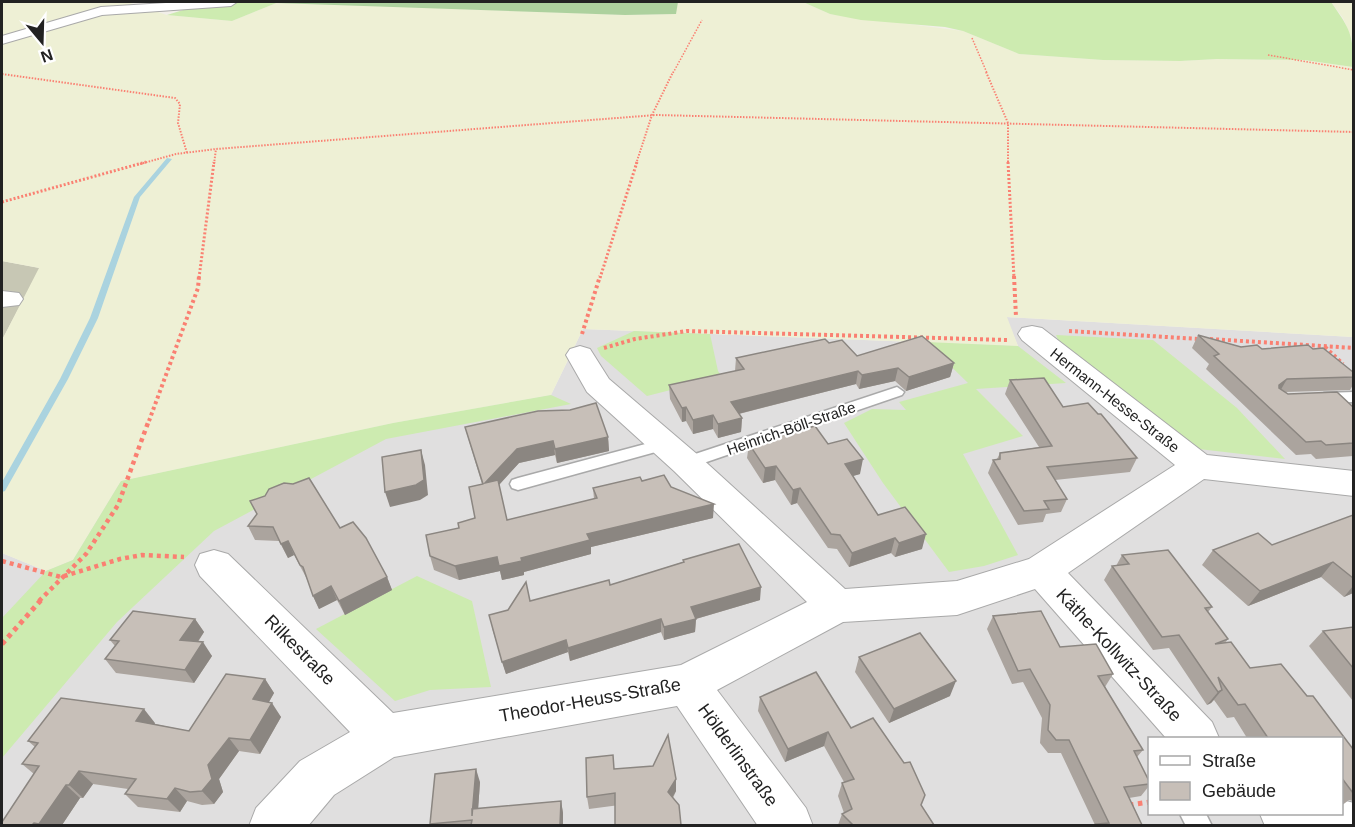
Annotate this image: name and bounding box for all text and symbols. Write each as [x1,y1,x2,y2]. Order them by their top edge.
north arrow [12,12,72,72]
text: N [38,46,55,66]
street label: Hermann-Hesse-Straße [1047,344,1183,456]
street label: Heinrich-Böll-Straße [724,398,858,458]
street label: Käthe-Kollwitz-Straße [1052,585,1186,725]
street label: Rilkestraße [261,611,339,689]
street label: Theodor-Heuss-Straße [498,674,682,726]
street label: Hölderlinstraße [694,700,782,810]
legend [1148,737,1343,815]
text: Straße [1202,751,1256,771]
text: Gebäude [1202,781,1276,801]

